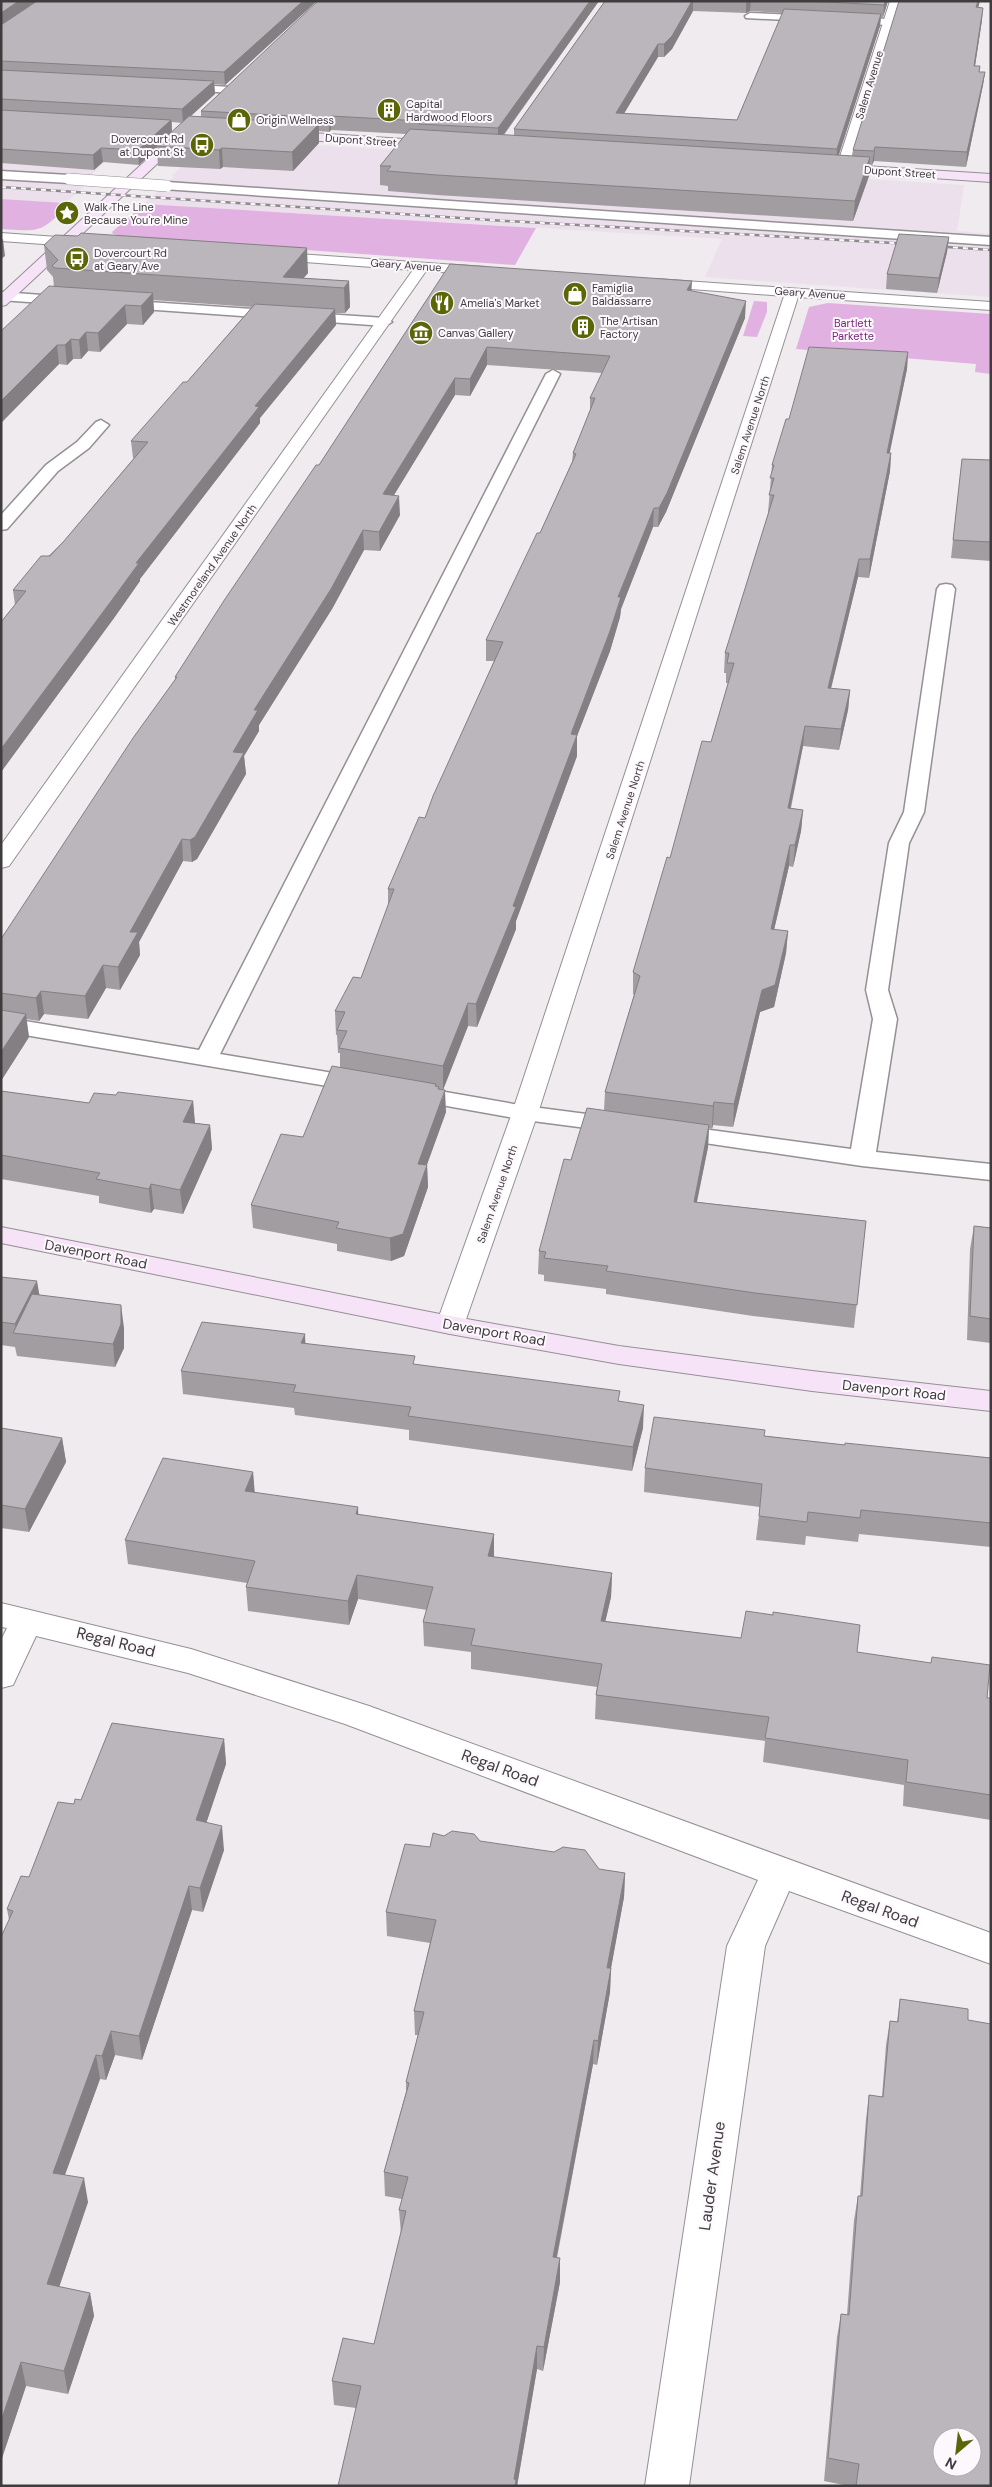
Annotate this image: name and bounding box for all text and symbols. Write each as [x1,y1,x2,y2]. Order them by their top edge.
street label: Salem Avenue [852,49,886,121]
building icon: Capital Hardwood Floors [376,97,402,123]
place label: Capital Hardwood Floors [406,97,492,124]
shop icon: Origin Wellness [226,107,252,133]
place label: Origin Wellness [256,113,334,127]
street label: Dupont Street [325,131,397,149]
place label: Dovercourt Rd at Dupont St [111,132,184,159]
bus stop icon: Dovercourt Rd at Dupont St [189,132,215,158]
street label: Dupont Street [864,163,936,181]
place icon: Walk The Line Because You're Mine [54,200,80,226]
place label: Walk The Line Because You're Mine [84,200,188,227]
bus stop icon: Dovercourt Rd at Geary Ave [64,246,90,272]
place label: Dovercourt Rd at Geary Ave [94,246,167,273]
street label: Geary Avenue [370,256,442,274]
shop icon: Famiglia Baldassarre [562,281,588,307]
place label: Famiglia Baldassarre [592,281,651,308]
street label: Geary Avenue [774,284,846,302]
restaurant icon: Amelia's Market [429,290,455,316]
place label: Amelia's Market [460,296,539,310]
building icon: The Artisan Factory [570,314,596,340]
place label: The Artisan Factory [600,314,658,341]
park label: Bartlett Parkette [832,316,874,343]
museum icon: Canvas Gallery [408,320,434,346]
place label: Canvas Gallery [438,326,514,340]
street label: Salem Avenue North [727,374,773,476]
street label: Westmoreland Avenue North [164,501,260,629]
street label: Salem Avenue North [602,759,648,861]
street label: Salem Avenue North [474,1143,520,1245]
street label: Davenport Road [43,1235,149,1273]
street label: Davenport Road [441,1314,547,1350]
street label: Davenport Road [841,1376,947,1404]
street label: Regal Road [74,1622,158,1662]
street label: Regal Road [458,1744,542,1792]
street label: Regal Road [838,1885,922,1933]
street label: Lauder Avenue [694,2120,730,2232]
north arrow [932,2427,982,2477]
text: N [942,2453,960,2474]

